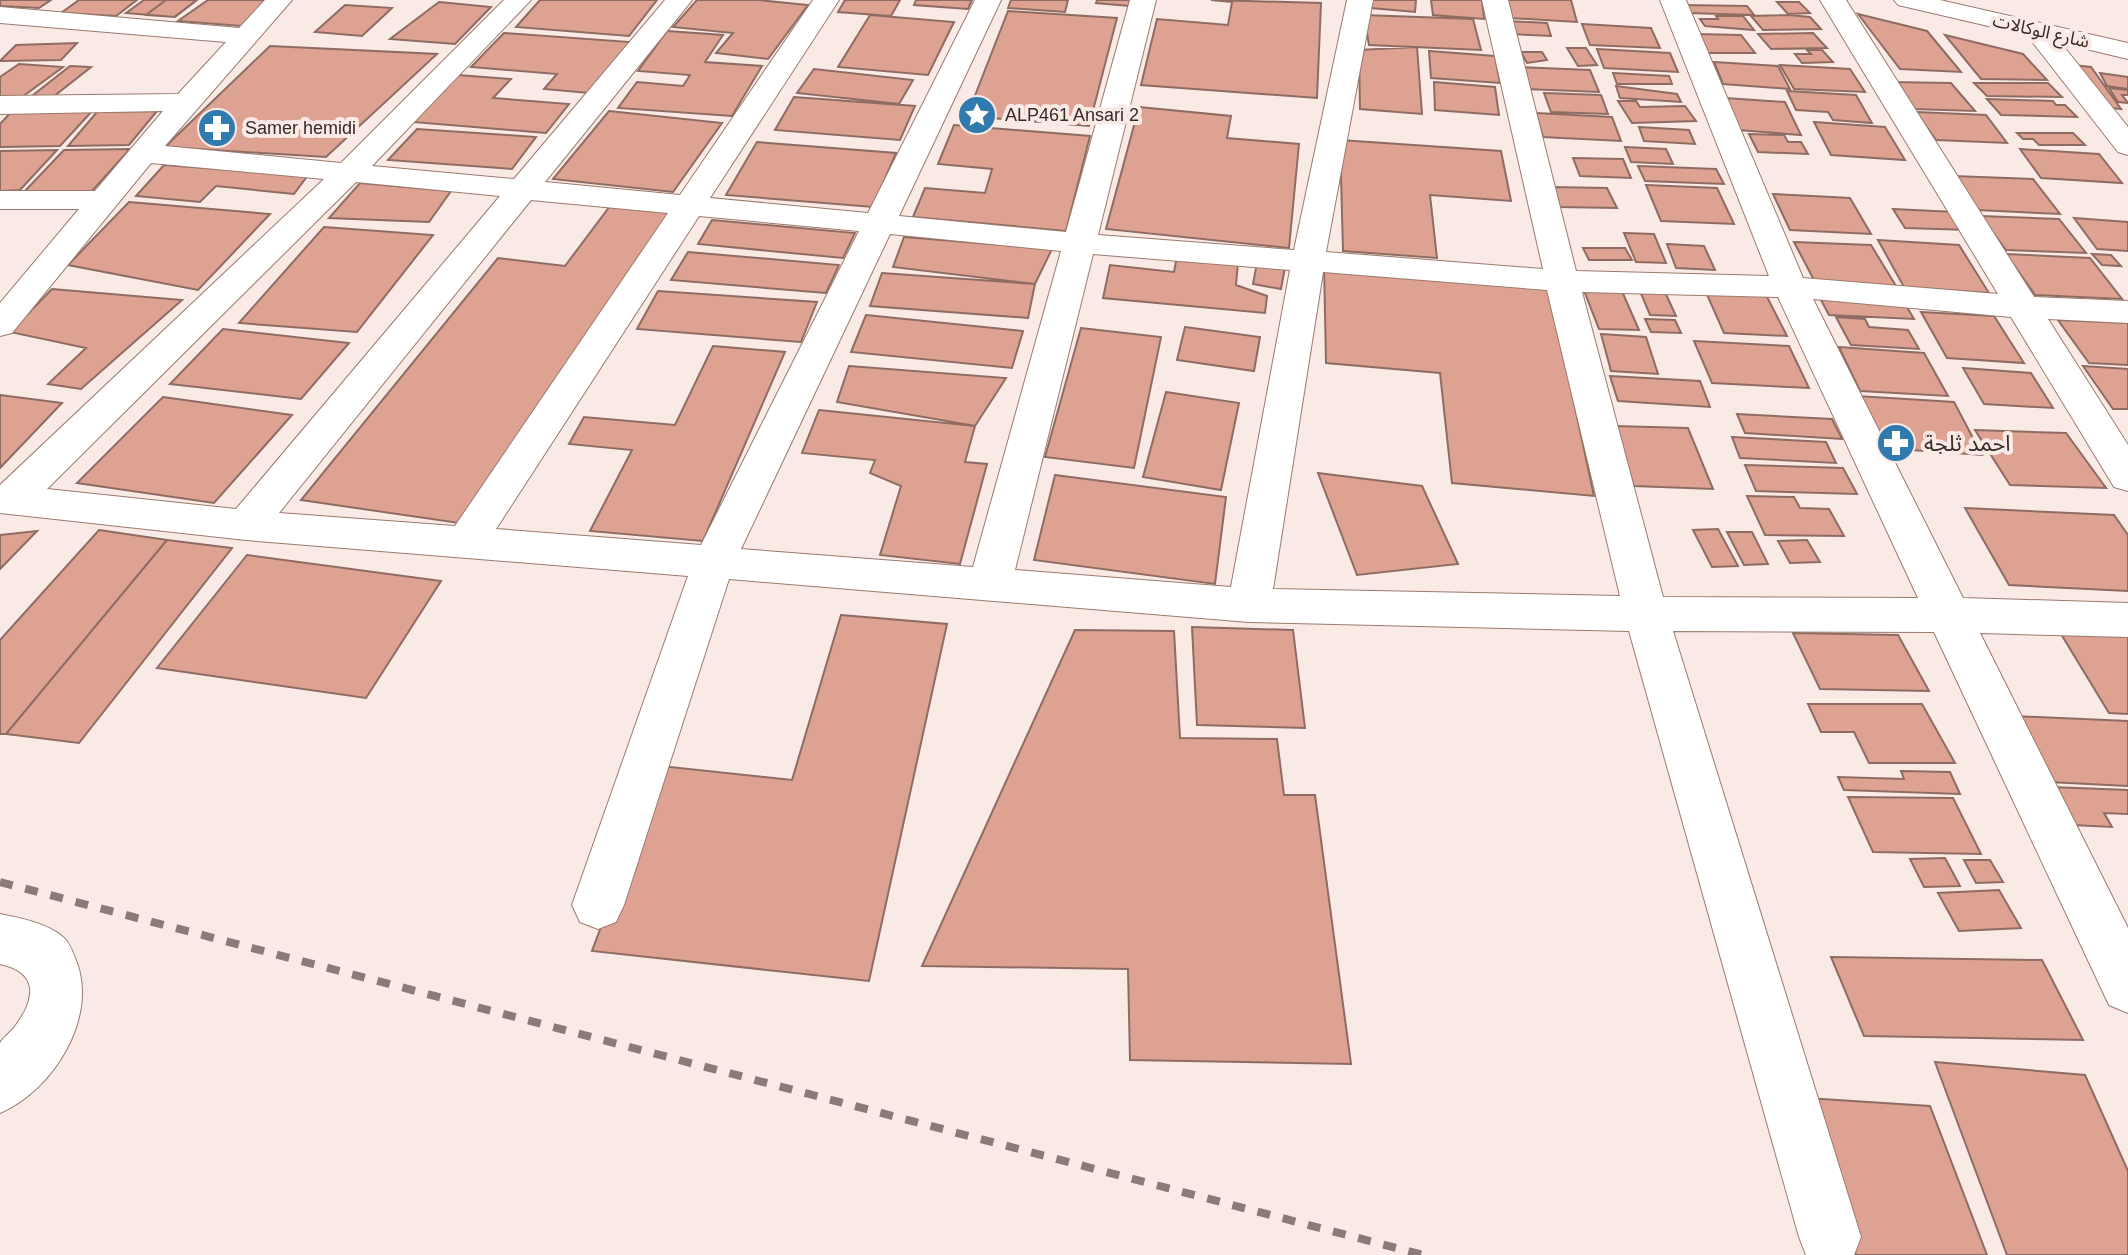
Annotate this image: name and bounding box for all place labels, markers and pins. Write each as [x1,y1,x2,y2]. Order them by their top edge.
place icon: ALP461 Ansari 2 [956,94,998,136]
place label: ALP461 Ansari 2 [1005,105,1139,125]
pharmacy icon: Samer hemidi [196,107,238,149]
place label: Samer hemidi [245,118,356,138]
pharmacy icon: احمد ثلجة [1875,422,1917,464]
place label: احمد ثلجة [1924,431,2011,456]

